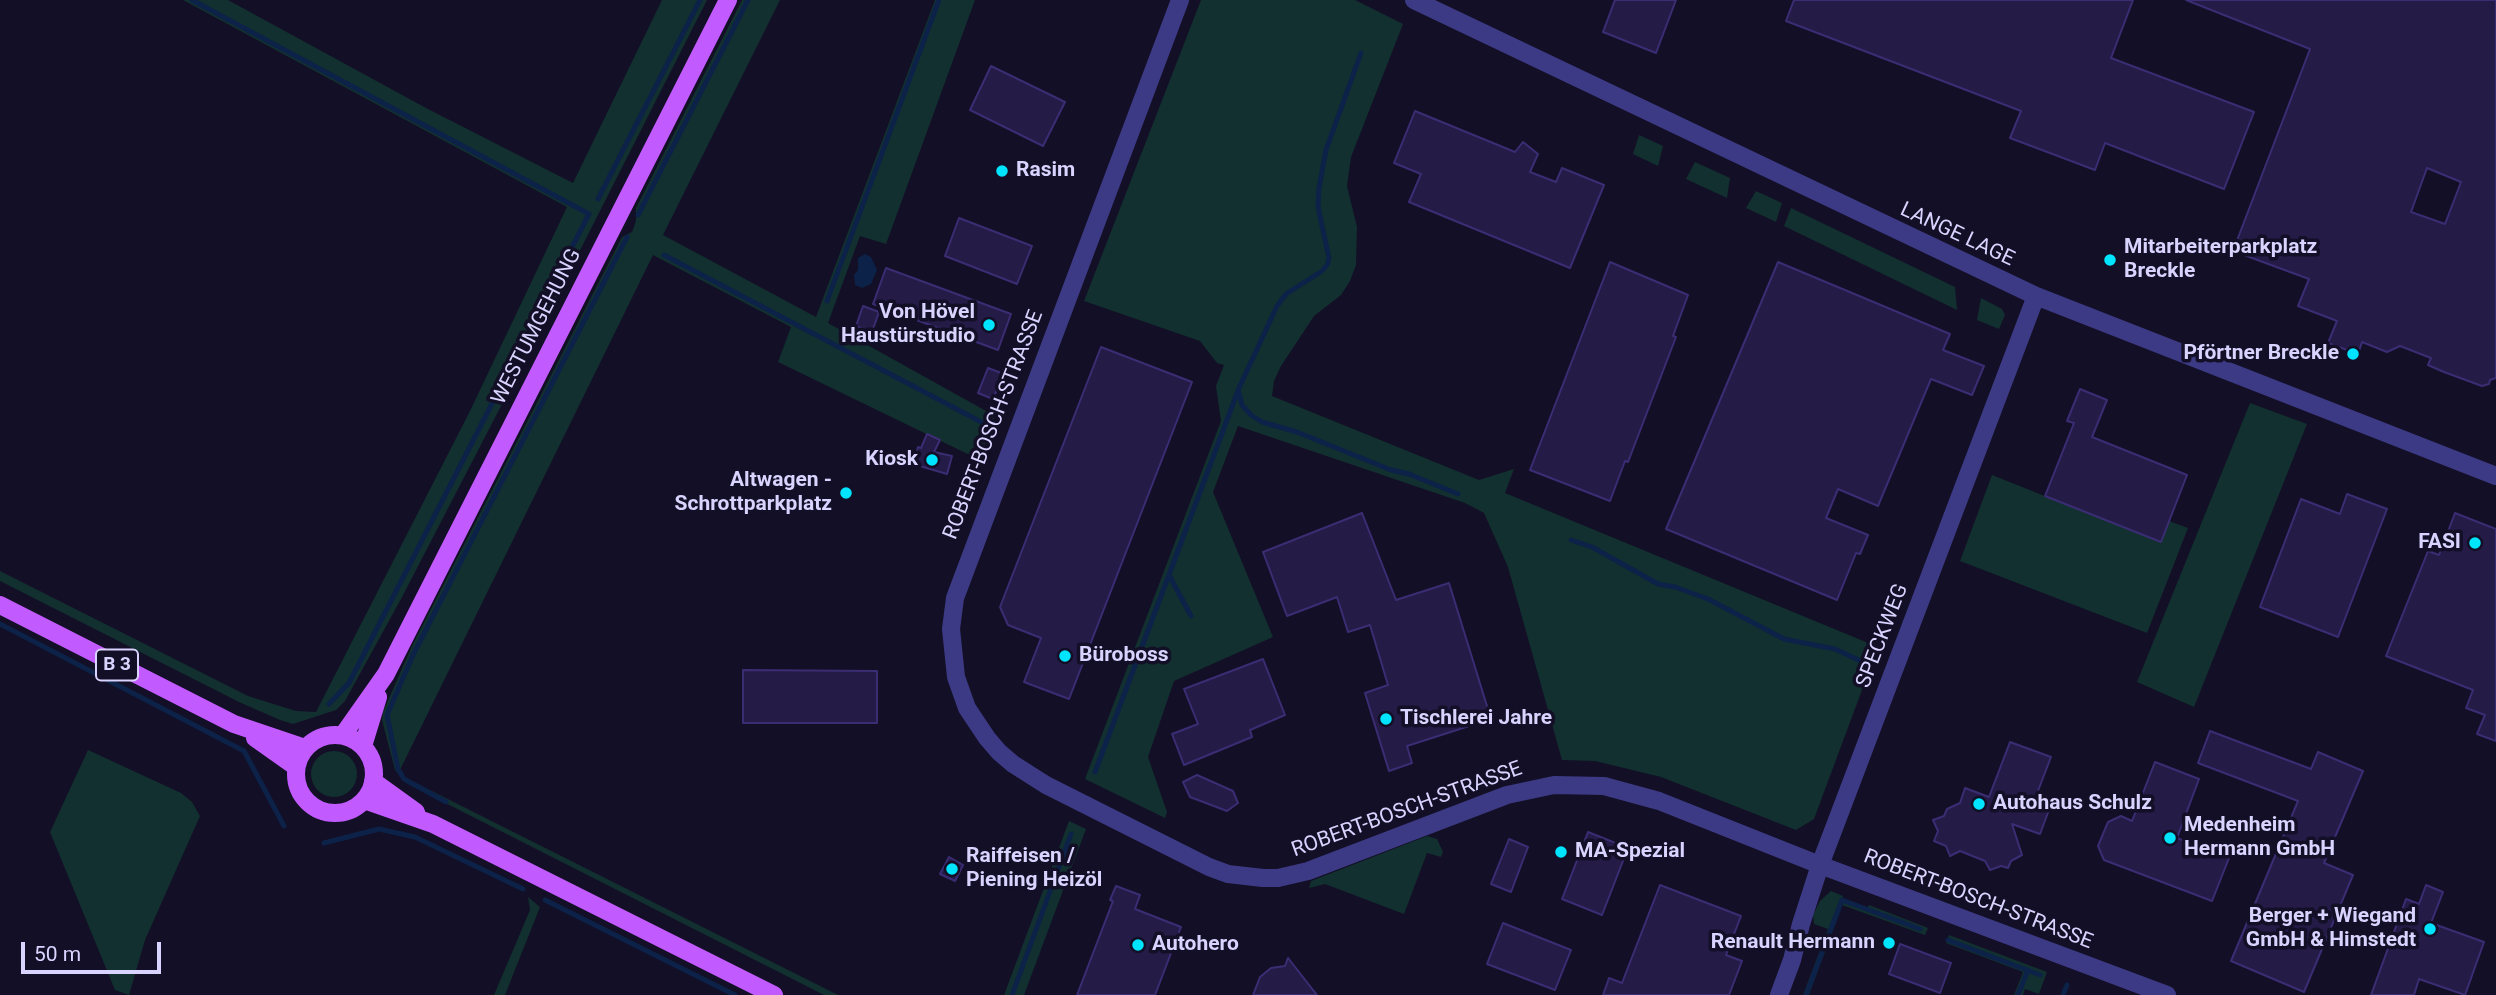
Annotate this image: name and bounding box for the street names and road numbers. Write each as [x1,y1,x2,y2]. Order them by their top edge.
street label: LANGE LAGE [1896,198,2018,272]
street label: WESTUMGEHUNG [487,245,587,409]
street label: ROBERT-BOSCH-STRASSE [939,307,1049,543]
street label: SPECKWEG [1852,580,1914,692]
road number: B 3 [96,650,138,680]
street label: ROBERT-BOSCH-STRASSE [1288,757,1526,863]
street label: ROBERT-BOSCH-STRASSE [1860,845,2096,955]

